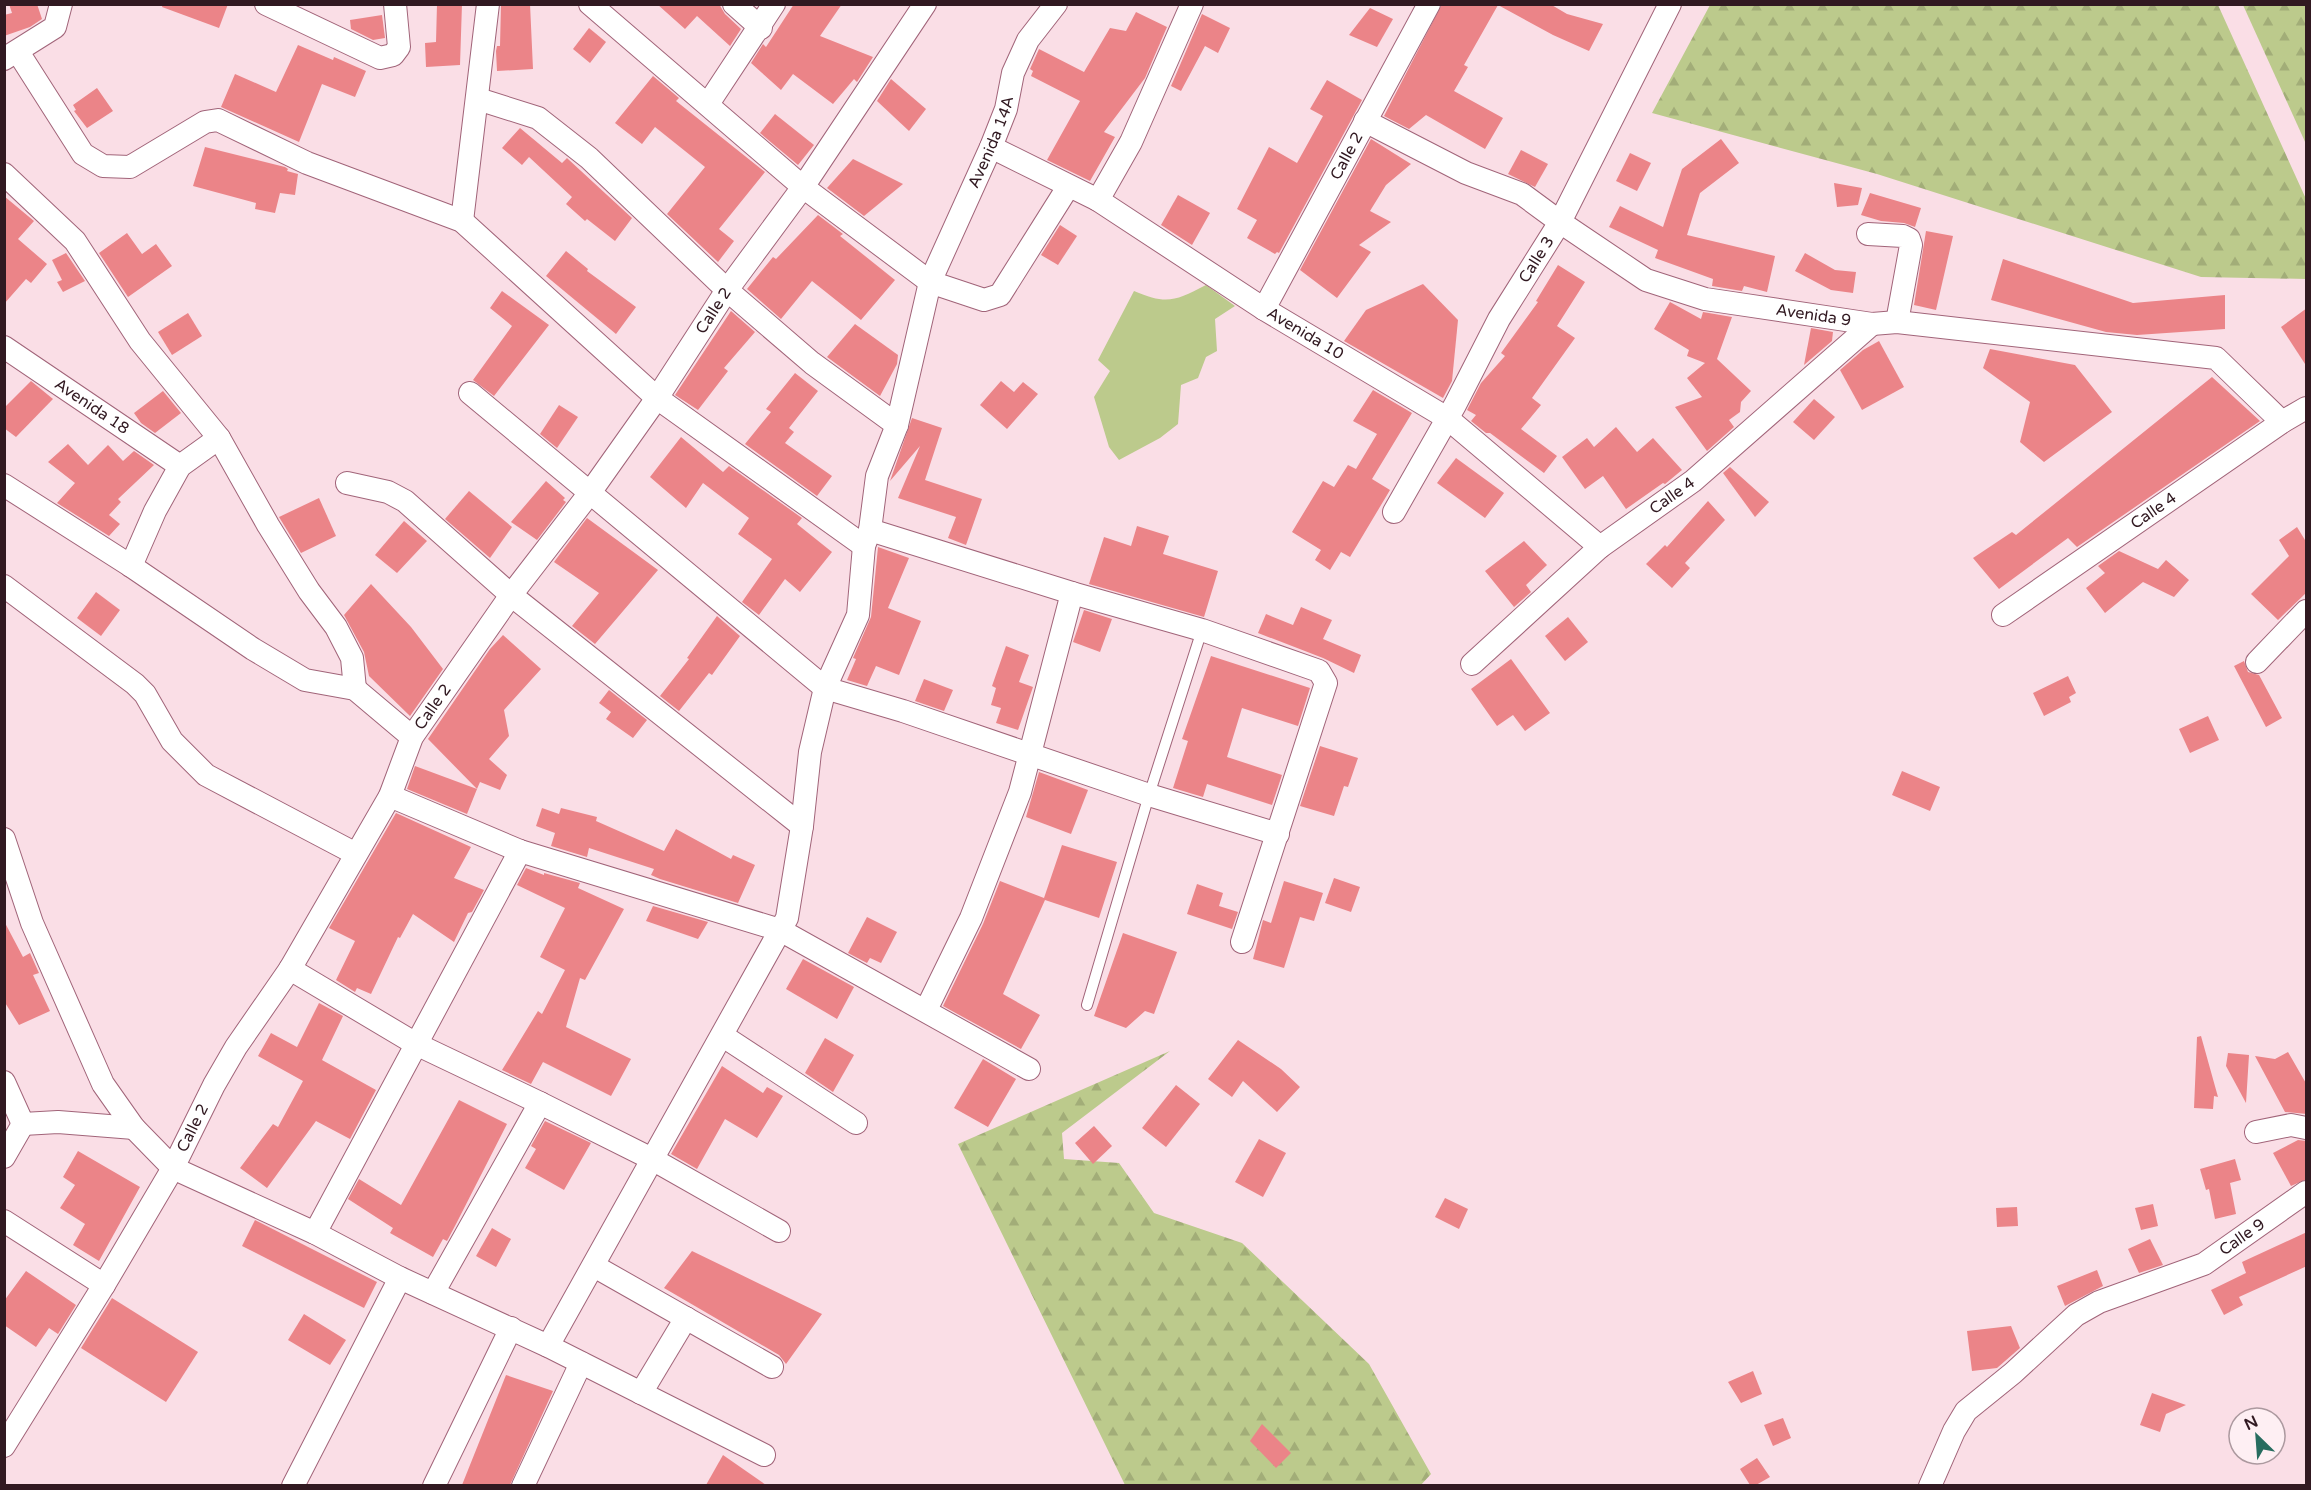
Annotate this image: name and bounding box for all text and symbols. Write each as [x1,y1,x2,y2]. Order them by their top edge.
street label: Avenida 14A [964,94,1018,191]
street label: Calle 2 [1326,129,1368,183]
street label: Calle 3 [1514,232,1559,287]
street label: Calle 2 [691,284,736,338]
street label: Avenida 9 [1774,300,1852,331]
street label: Avenida 10 [1263,303,1347,364]
street label: Avenida 18 [51,374,133,439]
street label: Calle 4 [1645,473,1699,519]
street label: Calle 4 [2127,488,2180,534]
street label: Calle 2 [410,680,456,734]
street label: Calle 2 [172,1101,213,1155]
street label: Calle 9 [2215,1214,2269,1260]
north arrow [2227,1406,2287,1466]
text: N [2241,1412,2261,1435]

